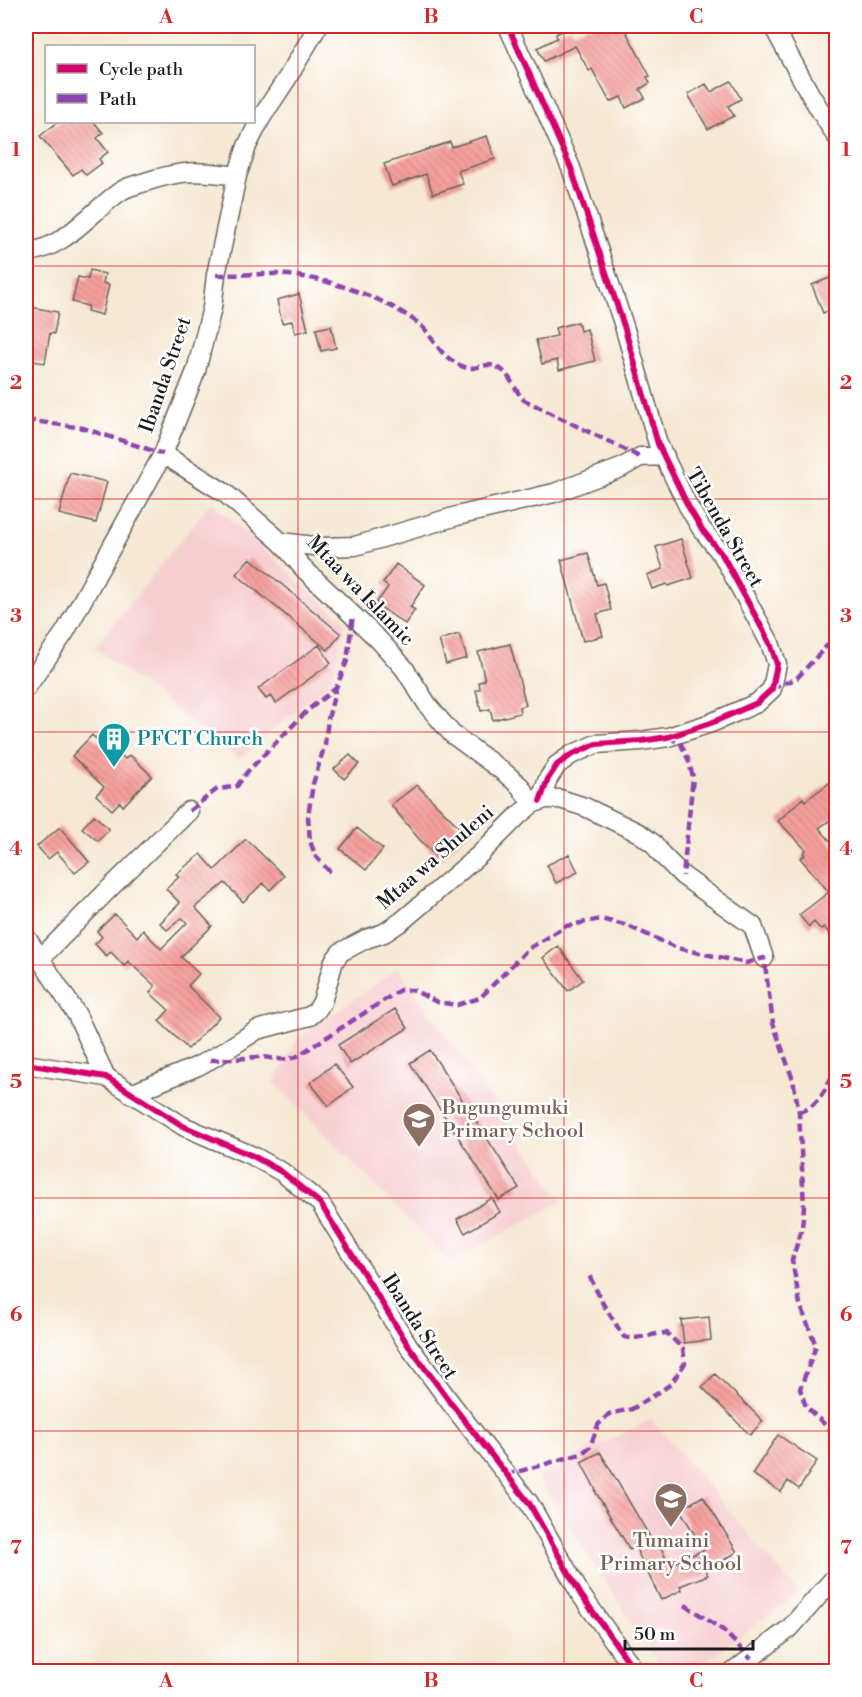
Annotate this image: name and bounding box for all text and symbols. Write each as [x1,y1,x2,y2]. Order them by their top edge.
text: A [158,5,174,30]
text: B [423,5,439,30]
text: C [689,5,703,30]
legend [45,45,255,123]
text: Cycle path [99,58,183,81]
text: Path [99,88,137,111]
text: 1 [11,138,21,163]
text: 1 [841,138,851,163]
street label: Ibanda Street [134,314,198,436]
text: 2 [10,371,22,396]
text: 2 [840,371,852,396]
street label: Tibenda Street [680,464,768,592]
street label: Mtaa wa Islamic [301,530,419,652]
text: 3 [10,604,22,629]
text: 3 [840,604,852,629]
building icon: PFCT Church [96,721,132,768]
place label: PFCT Church [137,727,263,752]
street label: Mtaa wa Shuleni [372,800,500,916]
text: 4 [9,837,23,862]
text: 4 [839,837,853,862]
text: 5 [10,1070,22,1095]
text: 5 [840,1070,852,1095]
place label: Bugungumuki Primary School [441,1096,584,1144]
school or university icon: Bugungumuki Primary School [401,1101,437,1148]
street label: Ibanda Street [376,1269,462,1385]
text: 6 [10,1303,23,1328]
text: 6 [840,1303,853,1328]
school or university icon: Tumaini Primary School [653,1481,689,1528]
place label: Tumaini Primary School [600,1529,742,1577]
text: 7 [10,1536,22,1561]
text: 7 [840,1536,852,1561]
scale bar [625,1613,752,1651]
text: 50 m [634,1623,676,1646]
text: A [158,1669,174,1694]
text: B [423,1669,439,1694]
text: C [689,1669,703,1694]

